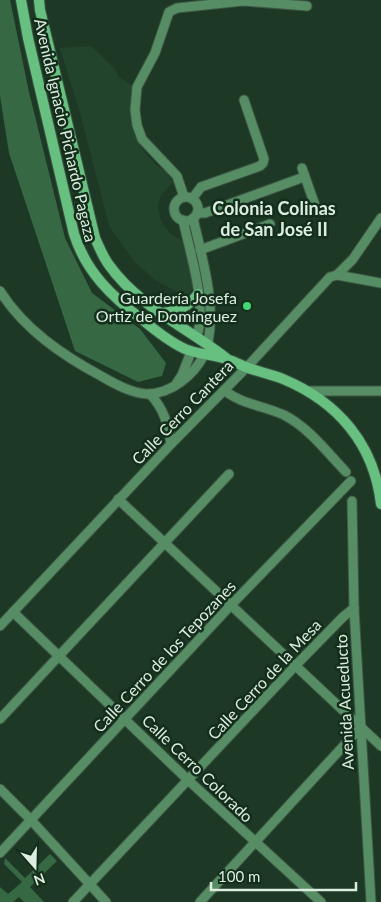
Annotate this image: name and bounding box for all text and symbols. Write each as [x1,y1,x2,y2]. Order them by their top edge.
street label: Avenida Ignacio Pichardo Pagaza [31,16,101,244]
district label: Colonia Colinas de San José II [212,197,336,240]
place label: Guardería Josefa Ortiz de Domínguez [96,288,237,325]
marker: Guardería Josefa Ortiz de Domínguez [241,300,253,312]
street label: Calle Cerro Cantera [127,356,237,468]
street label: Calle Cerro de los Tepozanes [89,576,239,736]
street label: Calle Cerro de la Mesa [203,615,325,743]
street label: Avenida Acueducto [331,634,357,770]
street label: Calle Cerro Colorado [139,710,257,826]
north arrow [10,842,60,892]
scale bar [211,860,356,892]
text: 100 m [218,867,260,885]
text: N [32,870,48,890]

